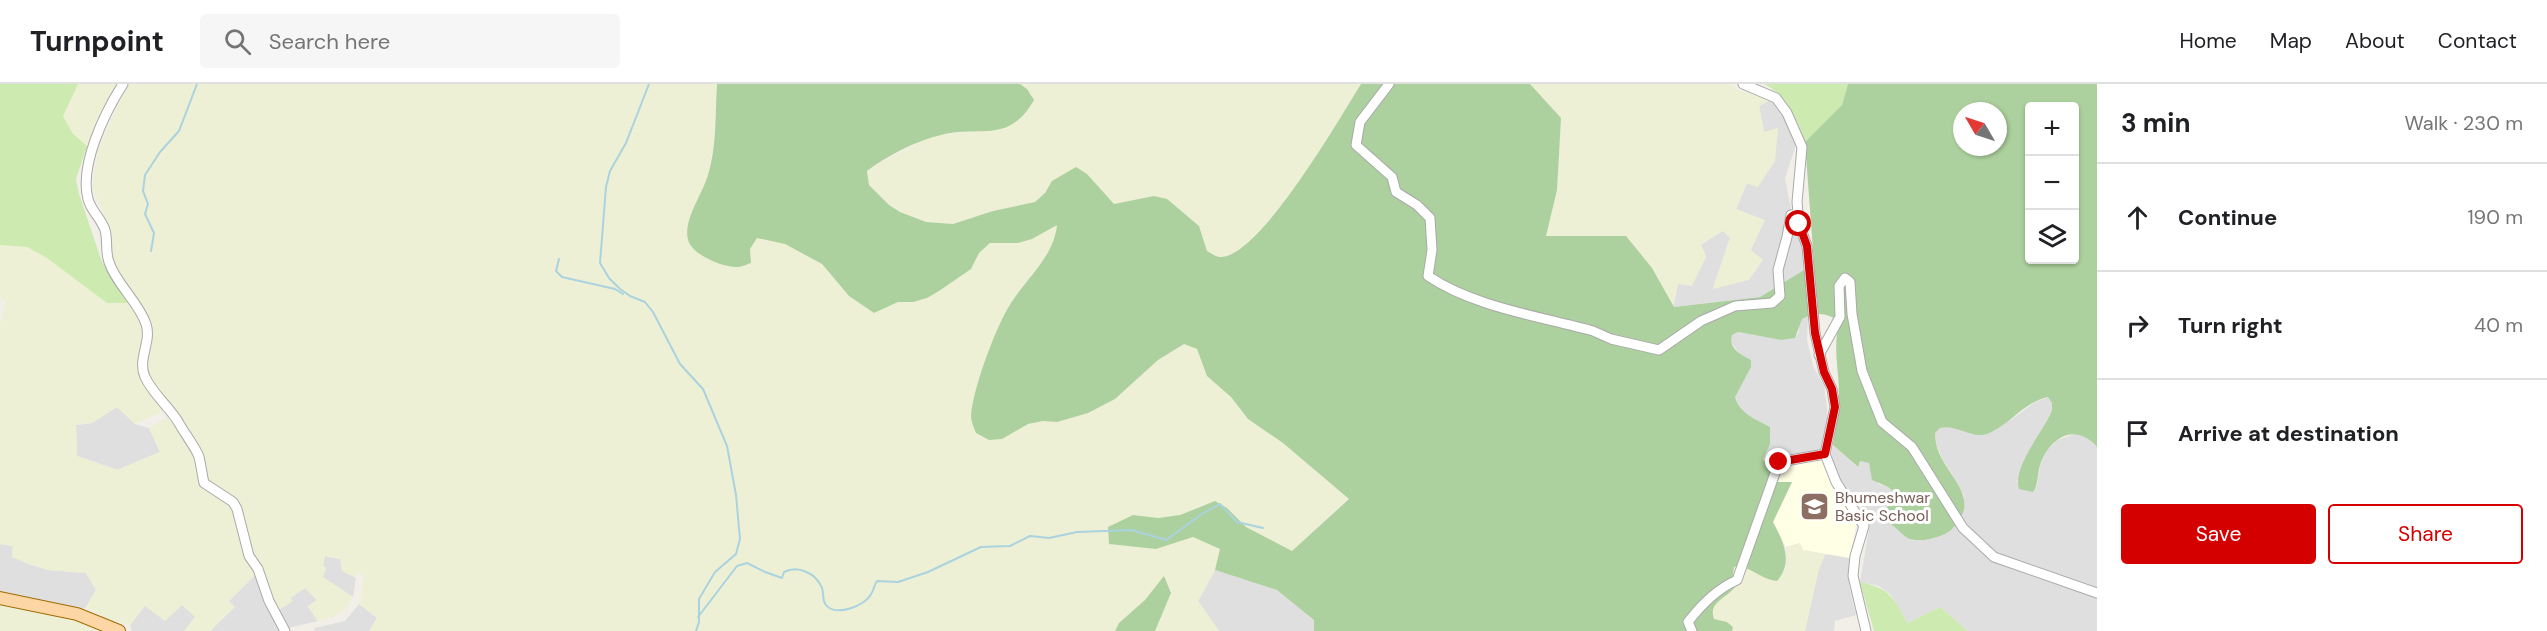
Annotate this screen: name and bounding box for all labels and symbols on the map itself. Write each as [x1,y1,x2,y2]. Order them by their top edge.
north arrow [1953,102,2007,156]
route start [1785,210,1811,236]
route end [1765,448,1791,474]
place label: Bhumeshwar Basic School [1835,487,1930,526]
school or university icon: Bhumeshwar Basic School [1798,490,1830,522]

